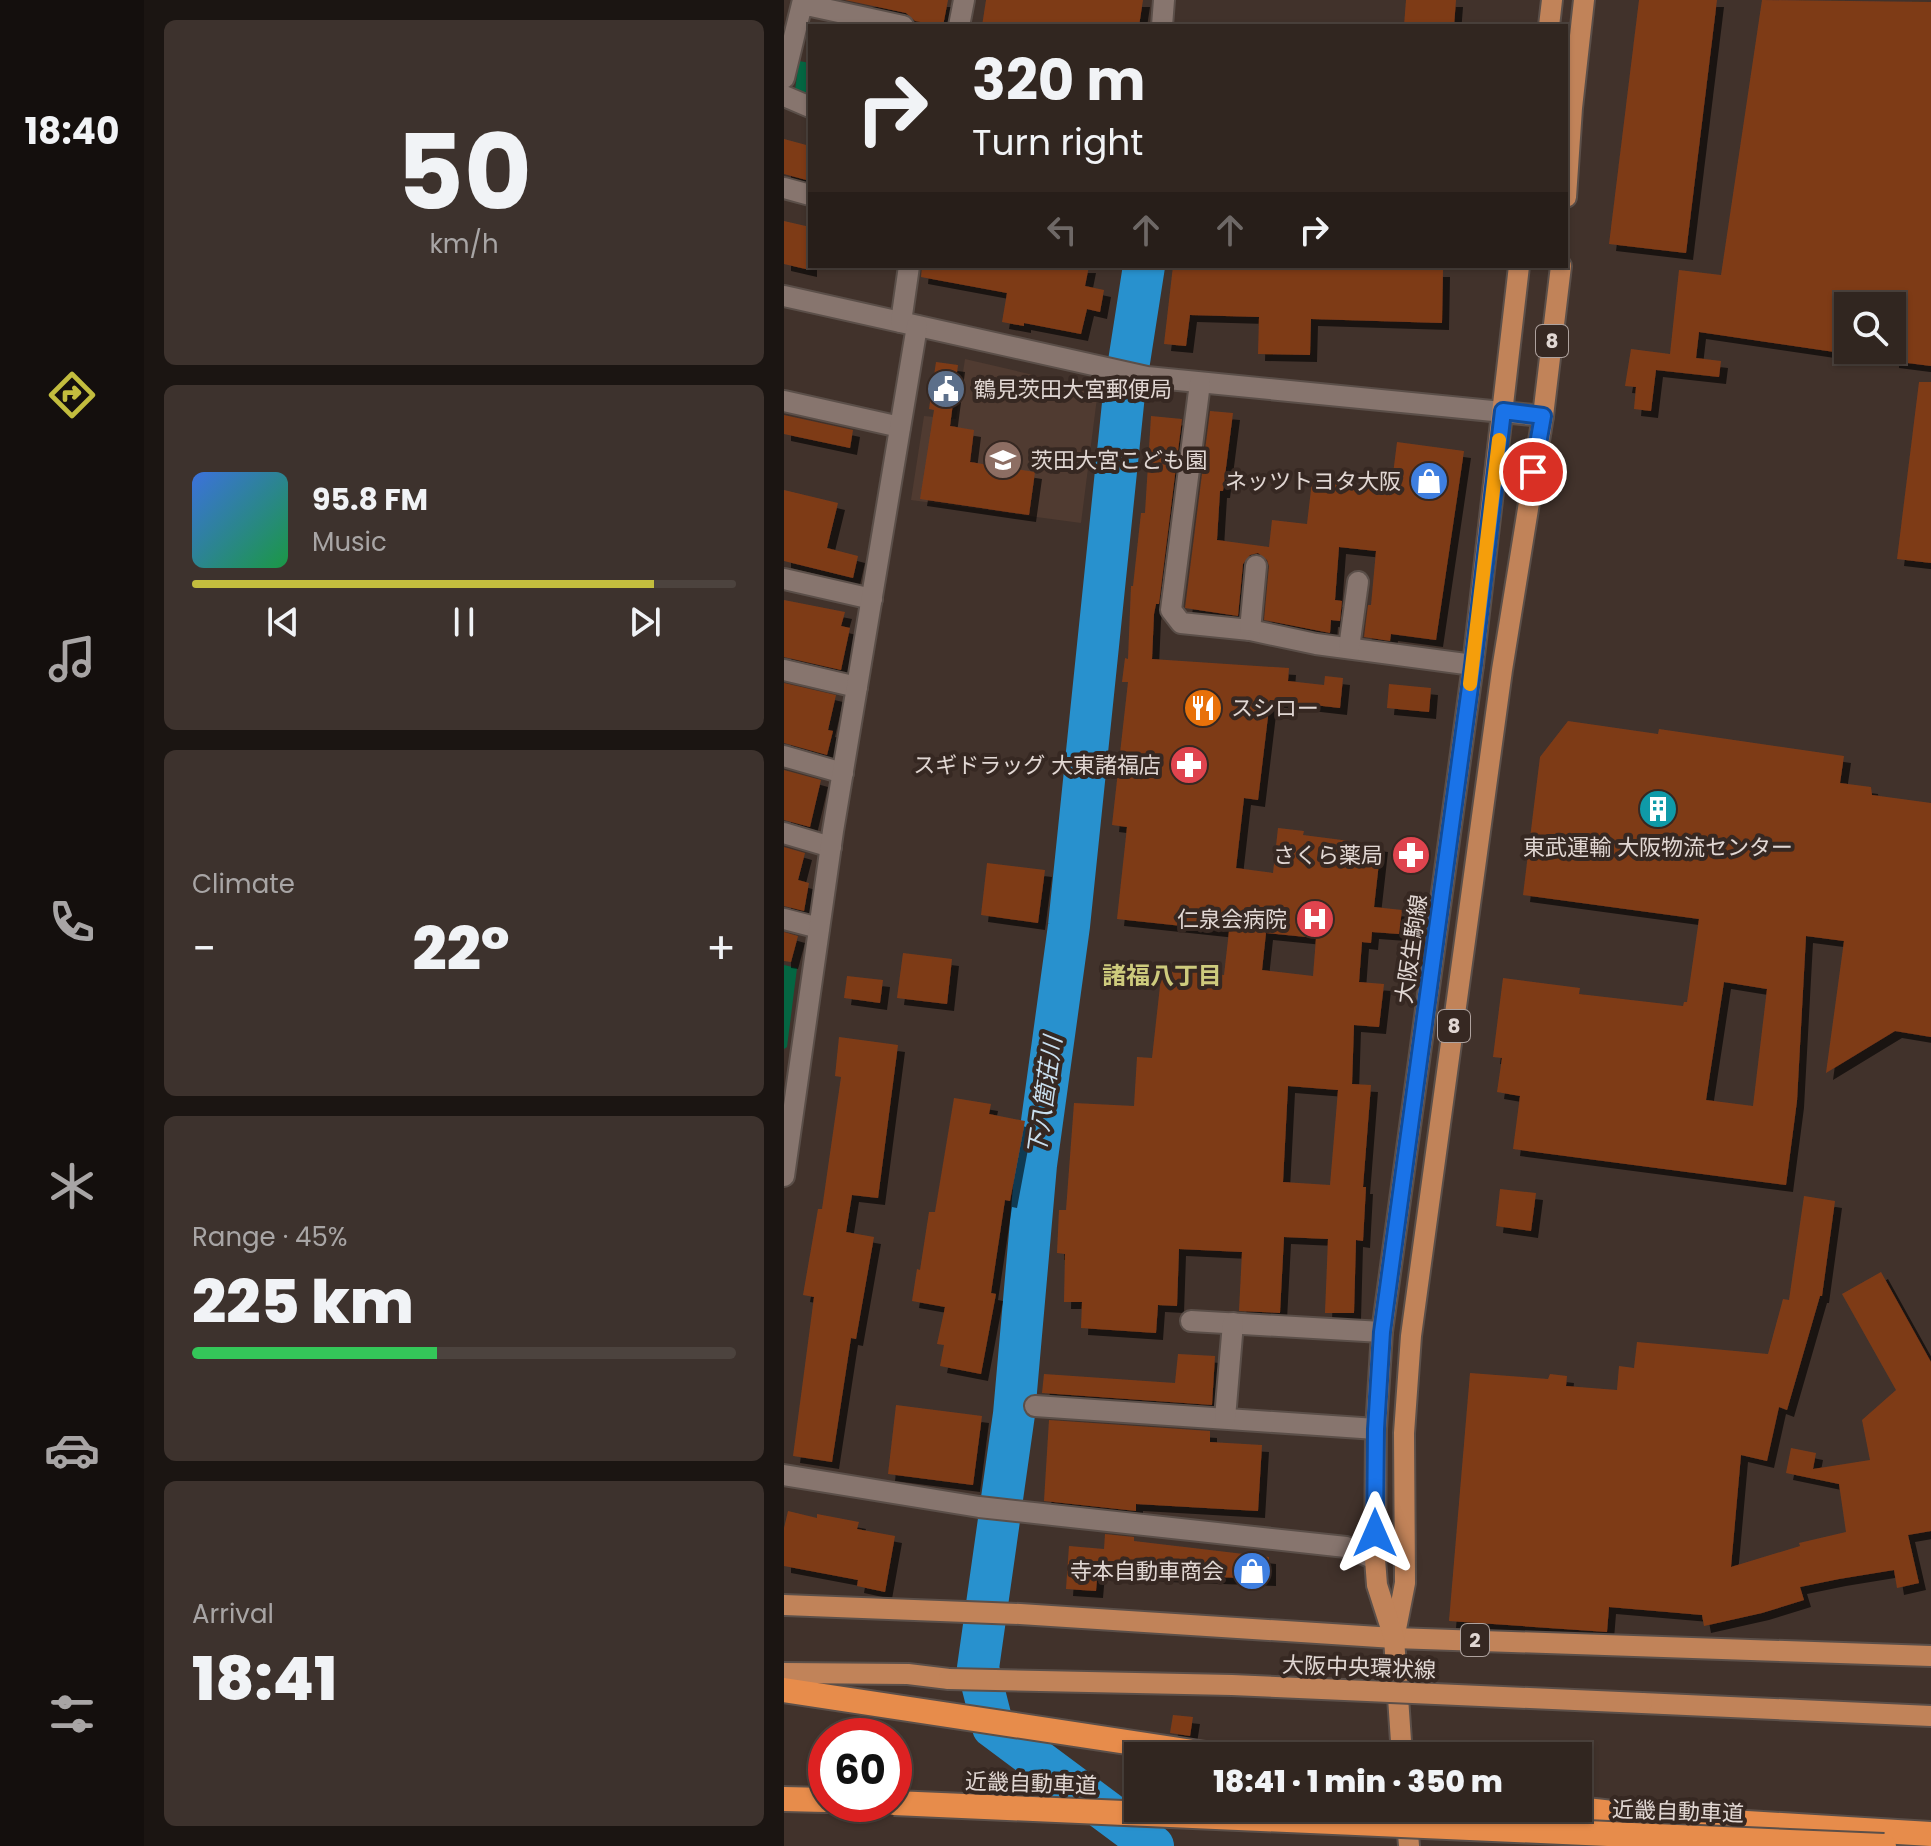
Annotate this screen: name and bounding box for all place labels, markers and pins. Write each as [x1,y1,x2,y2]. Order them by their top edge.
public building icon: 鶴見茨田大宮郵便局 [925,368,967,410]
place label: 鶴見茨田大宮郵便局 [974,374,1172,405]
pin [1499,438,1567,506]
school or university icon: 茨田大宮こども園 [982,439,1024,481]
place label: 茨田大宮こども園 [1031,445,1207,476]
shop icon: ネッツトヨタ大阪 [1408,460,1450,502]
place label: ネッツトヨタ大阪 [1225,466,1401,497]
restaurant icon: スシロー [1182,687,1224,729]
place label: スシロー [1231,693,1319,724]
pharmacy icon: スギドラッグ 大東諸福店 [1168,744,1210,786]
place label: スギドラッグ 大東諸福店 [913,750,1161,781]
building icon: 東武運輸 大阪物流センター [1637,788,1679,830]
place label: 東武運輸 大阪物流センター [1523,832,1793,863]
pharmacy icon: さくら薬局 [1390,834,1432,876]
place label: さくら薬局 [1273,840,1383,871]
hospital icon: 仁泉会病院 [1294,898,1336,940]
place label: 仁泉会病院 [1177,904,1287,935]
shop icon: 寺本自動車商会 [1231,1550,1273,1592]
place label: 寺本自動車商会 [1070,1556,1224,1587]

